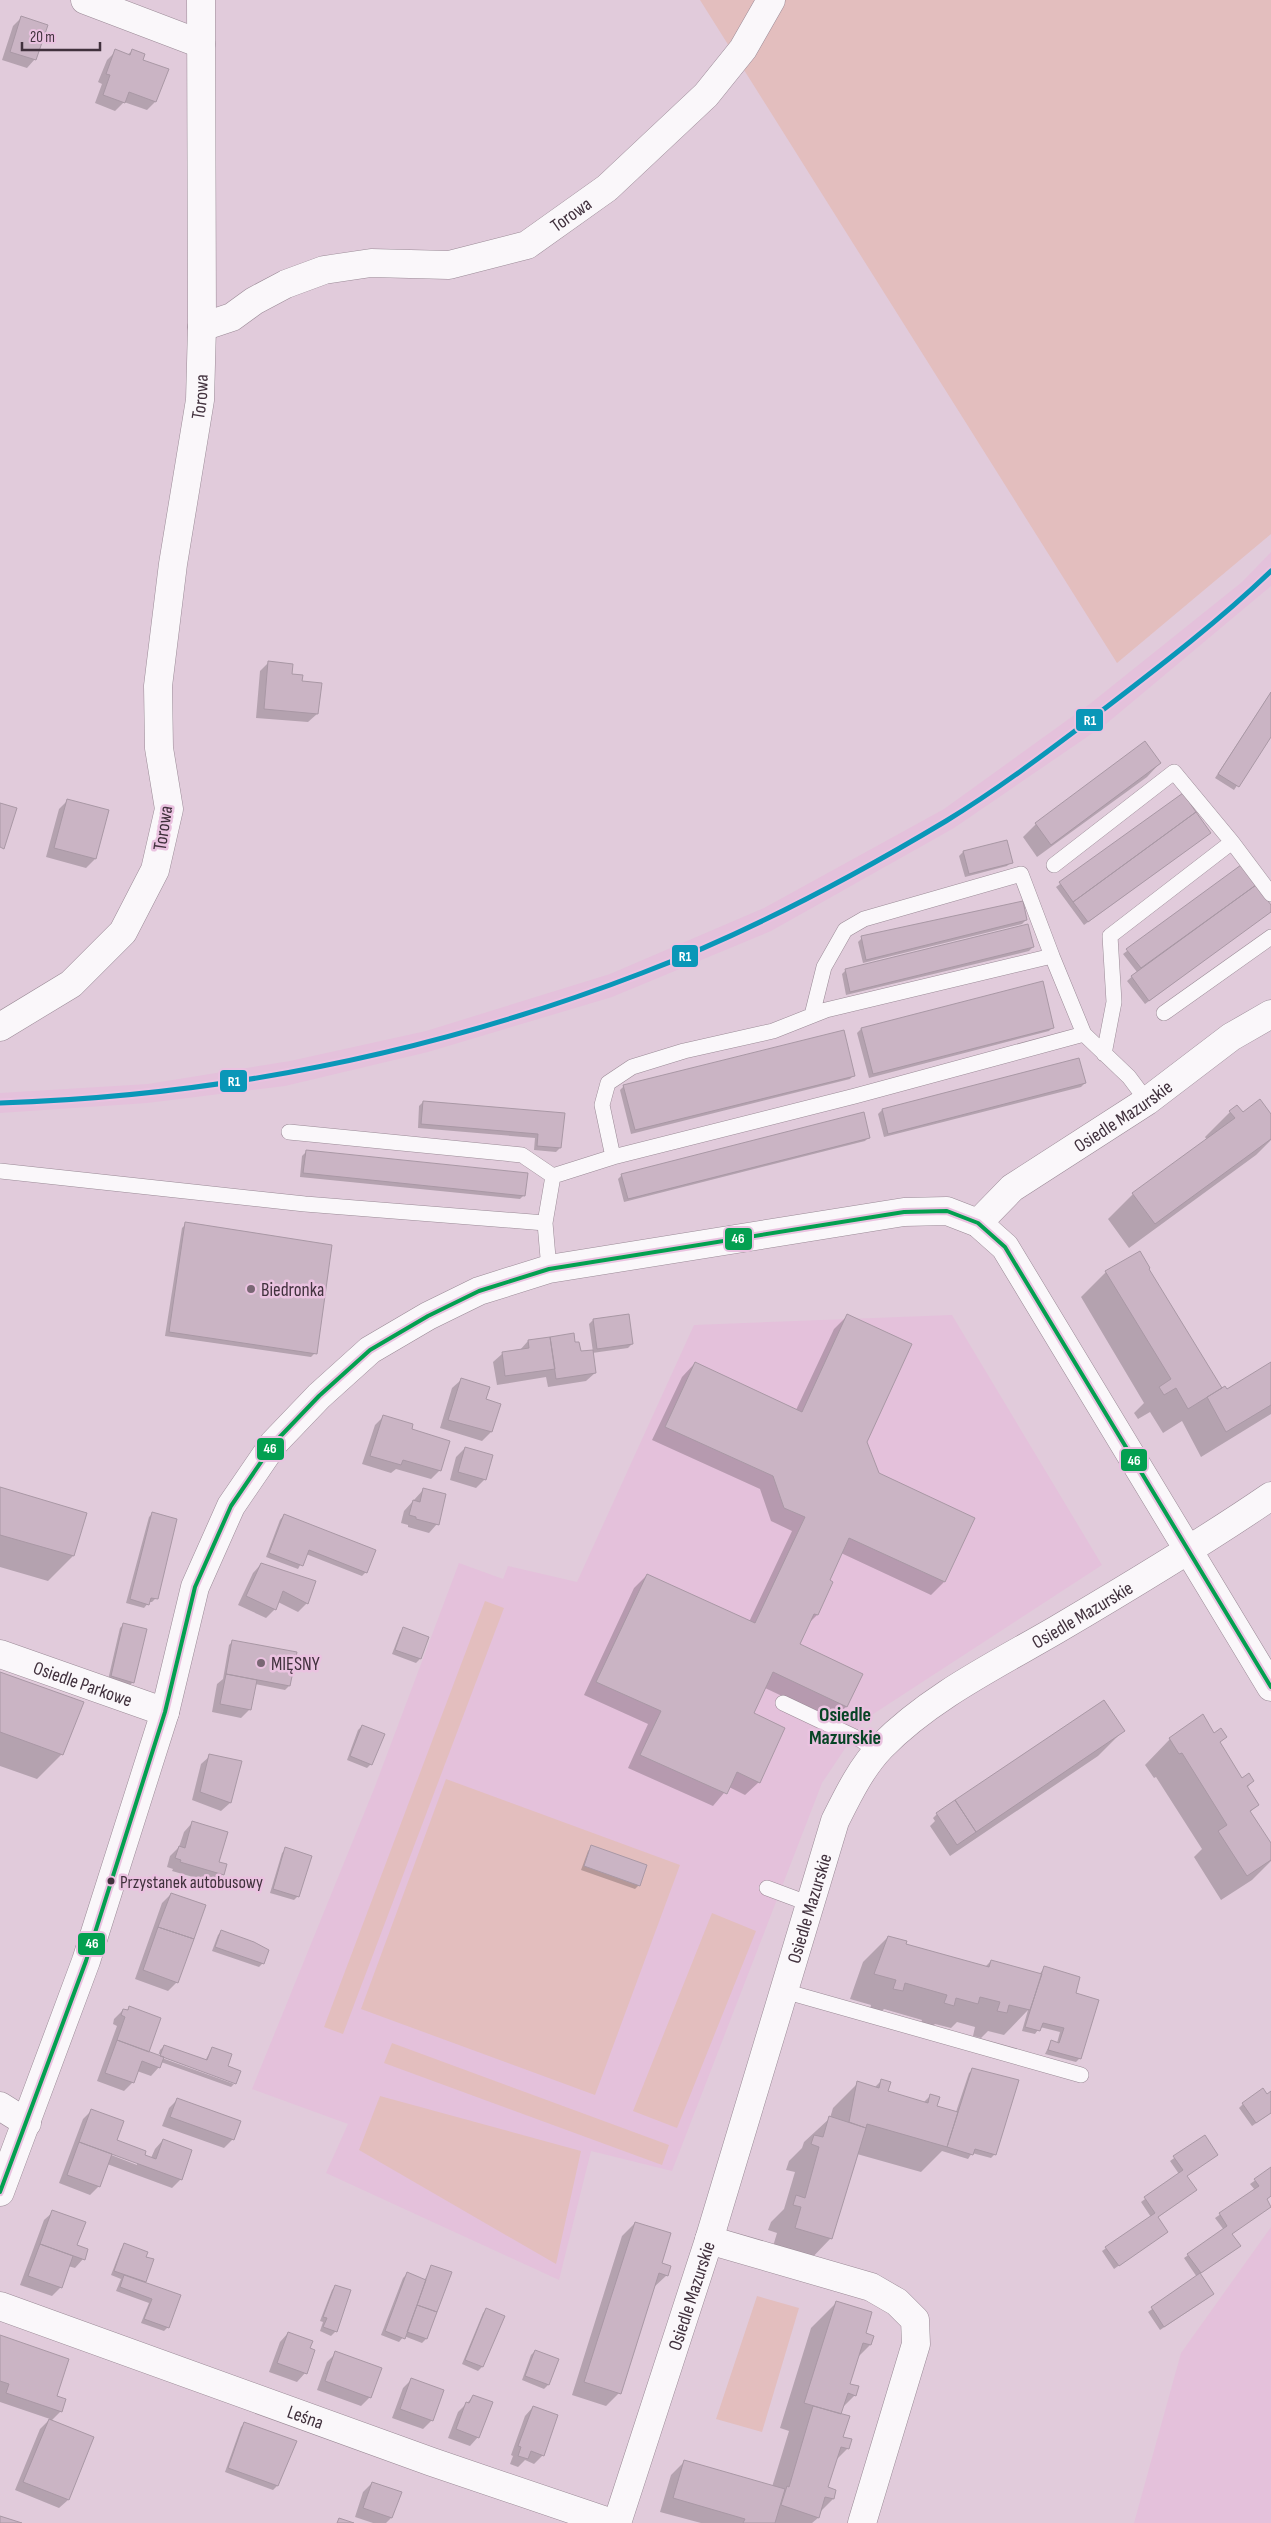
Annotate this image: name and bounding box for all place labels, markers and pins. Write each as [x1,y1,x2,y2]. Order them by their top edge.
place label: Biedronka [261,1279,324,1302]
marker: Biedronka [245,1283,257,1295]
place label: MIĘSNY [271,1653,320,1676]
marker: MIĘSNY [255,1657,267,1669]
place label: Przystanek autobusowy [120,1872,263,1893]
marker: Przystanek autobusowy [106,1876,116,1886]

